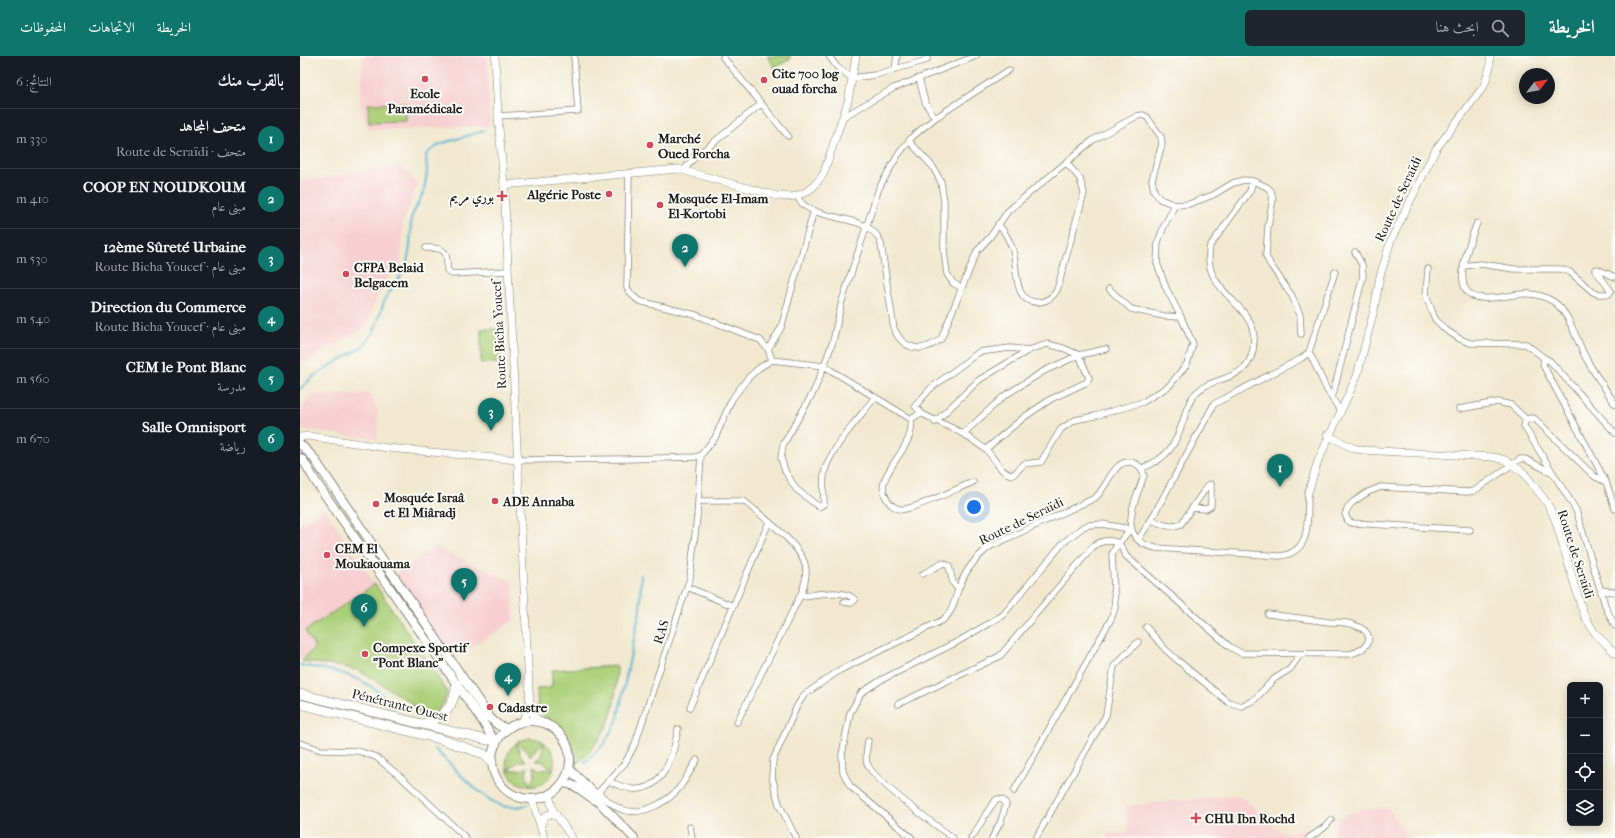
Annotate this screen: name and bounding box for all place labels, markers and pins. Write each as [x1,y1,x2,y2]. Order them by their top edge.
place label: Cite 700 log ouad forcha [772,66,840,96]
marker: Ecole Paramédicale [420,74,430,84]
marker: Cite 700 log ouad forcha [759,75,769,85]
place label: Ecole Paramédicale [388,86,463,116]
place label: Marché Oued Forcha [657,131,731,161]
marker: Marché Oued Forcha [645,140,655,150]
place label: Algérie Poste [526,187,602,203]
place label: بوري مريم [450,189,495,208]
marker: Algérie Poste [604,189,614,199]
marker: بوري مريم [497,191,507,201]
place label: Mosquée El-Imam El-Kortobi [667,191,769,221]
marker: Mosquée El-Imam El-Kortobi [655,200,665,210]
pin: 2 [672,234,698,267]
place label: CFPA Belaid Belgacem [354,260,424,291]
marker: CFPA Belaid Belgacem [341,269,351,279]
pin: 3 [478,398,504,431]
pin: 1 [1267,454,1293,487]
place label: Mosquée Israâ et El Miâradj [383,490,465,520]
place label: ADE Annaba [502,494,575,509]
marker: ADE Annaba [490,496,500,506]
marker: Mosquée Israâ et El Miâradj [371,499,381,509]
place label: CEM El Moukaouama [334,541,411,571]
marker: CEM El Moukaouama [322,550,332,560]
pin: 5 [451,568,477,601]
pin: 6 [351,594,377,627]
place label: Compexe Sportif "Pont Blanc" [372,640,470,670]
marker: Compexe Sportif "Pont Blanc" [360,649,370,659]
pin: 4 [495,663,521,696]
place label: Cadastre [498,700,548,715]
marker: Cadastre [485,702,495,712]
place label: CHU Ibn Rochd [1205,811,1296,826]
marker: CHU Ibn Rochd [1190,812,1202,824]

